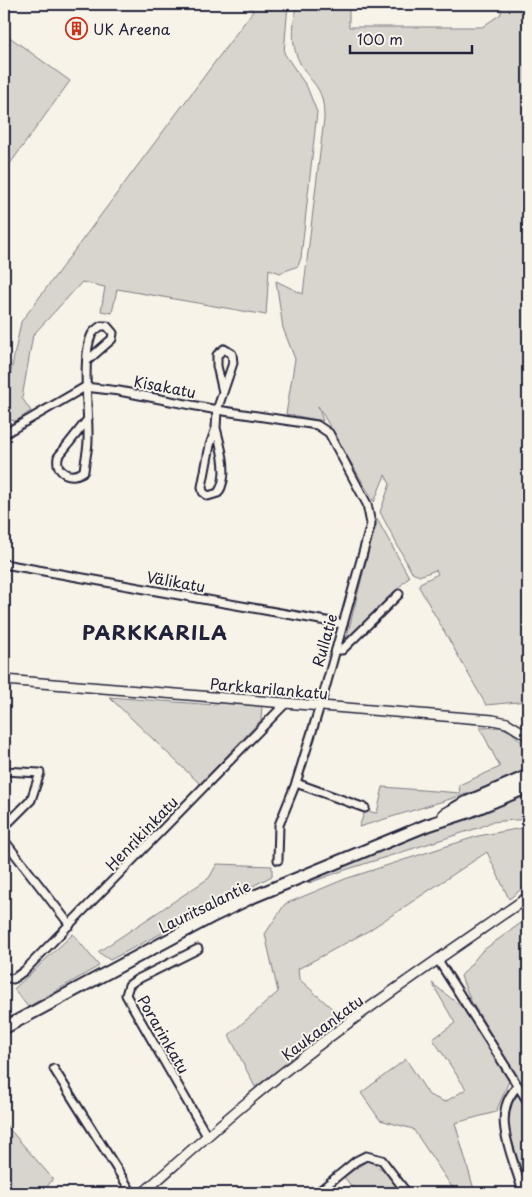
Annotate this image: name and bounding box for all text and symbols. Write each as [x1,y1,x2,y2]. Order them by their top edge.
building icon: UK Areena [65,16,89,40]
place label: UK Areena [93,17,171,40]
scale bar [350,22,472,54]
text: 100 m [357,27,403,50]
street label: Kisakatu [132,369,198,403]
street label: Välikatu [145,565,207,597]
street label: Rullatie [305,611,343,669]
district label: PARKKARILA [82,617,228,647]
street label: Parkkarilankatu [209,671,329,705]
street label: Henrikinkatu [99,791,183,875]
street label: Lauritsalantie [154,874,254,938]
street label: Kaukaankatu [276,989,368,1065]
street label: Porarinkatu [132,990,196,1078]

